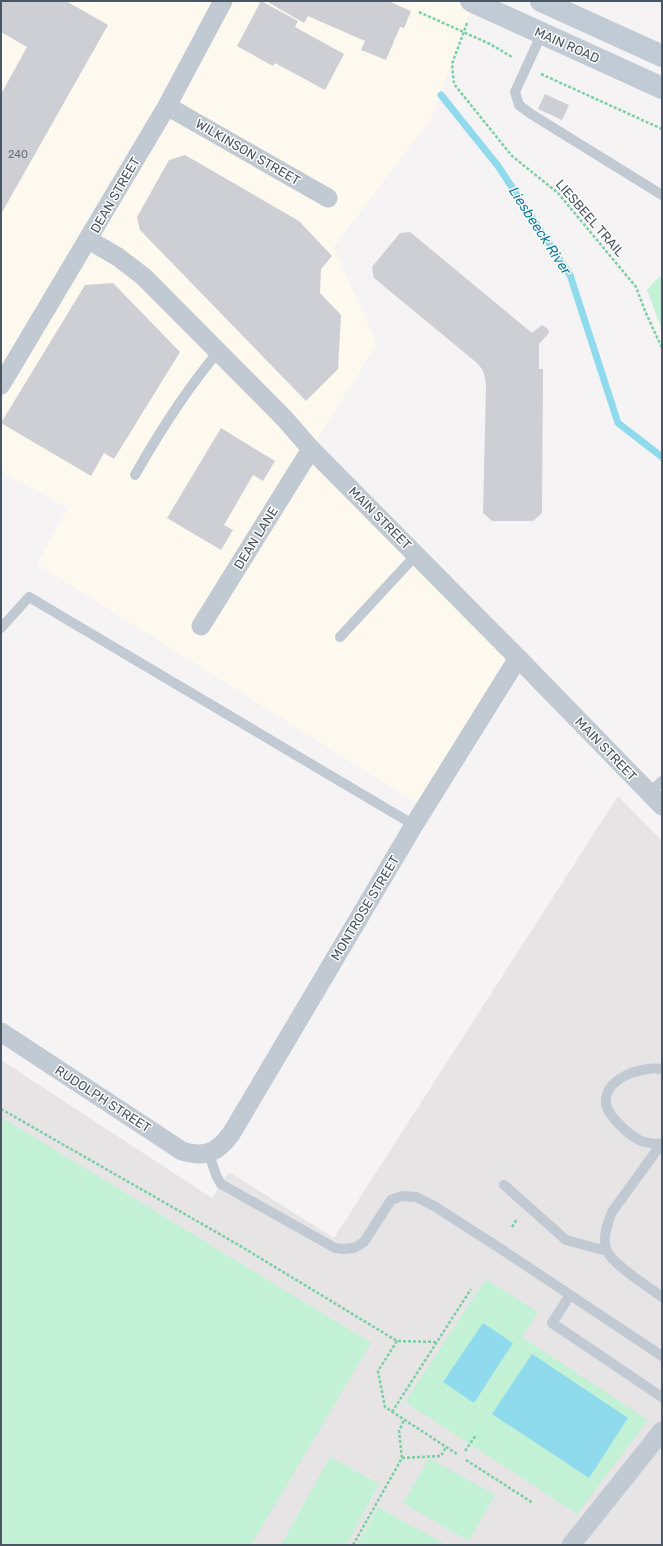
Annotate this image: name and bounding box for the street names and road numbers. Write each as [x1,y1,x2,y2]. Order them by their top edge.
street label: MAIN ROAD [532,24,602,66]
street label: WILKINSON STREET [193,116,303,188]
street label: DEAN STREET [87,154,143,236]
street label: LIESBEEL TRAIL [553,177,628,260]
street label: MAIN STREET [346,484,415,553]
street label: DEAN LANE [231,504,281,572]
street label: MAIN STREET [572,714,640,784]
street label: MONTROSE STREET [328,853,402,963]
street label: RUDOLPH STREET [52,1063,154,1136]

